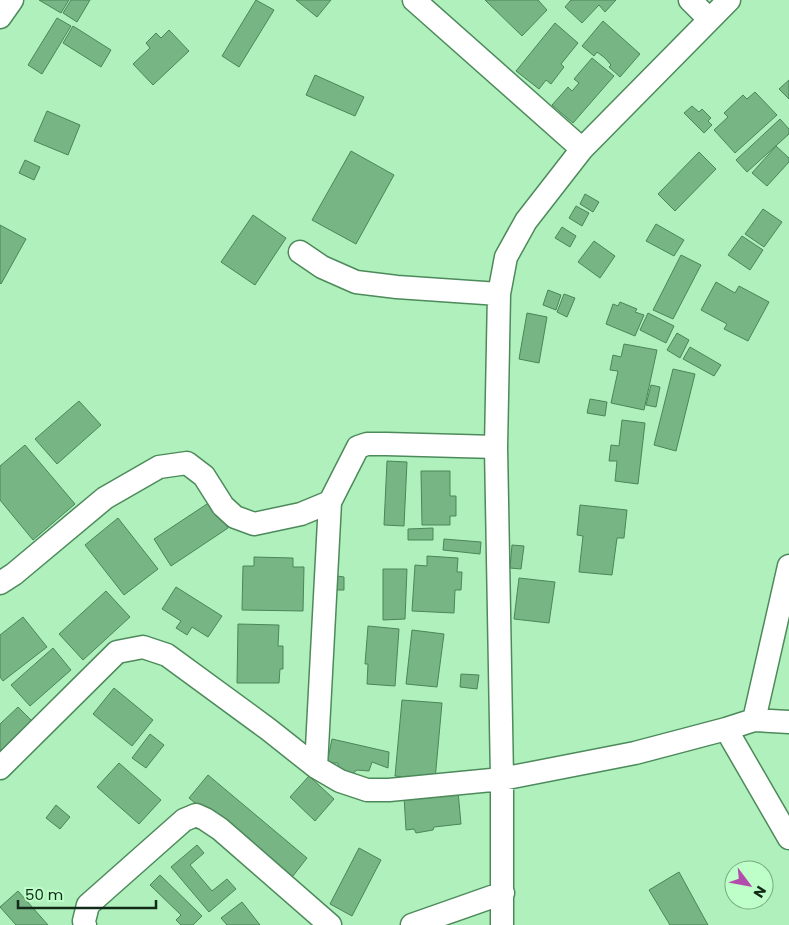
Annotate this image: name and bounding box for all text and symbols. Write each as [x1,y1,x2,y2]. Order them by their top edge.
north arrow [724,860,774,910]
scale bar [18,878,155,910]
text: N [749,882,771,902]
text: 50 m [25,884,63,905]

